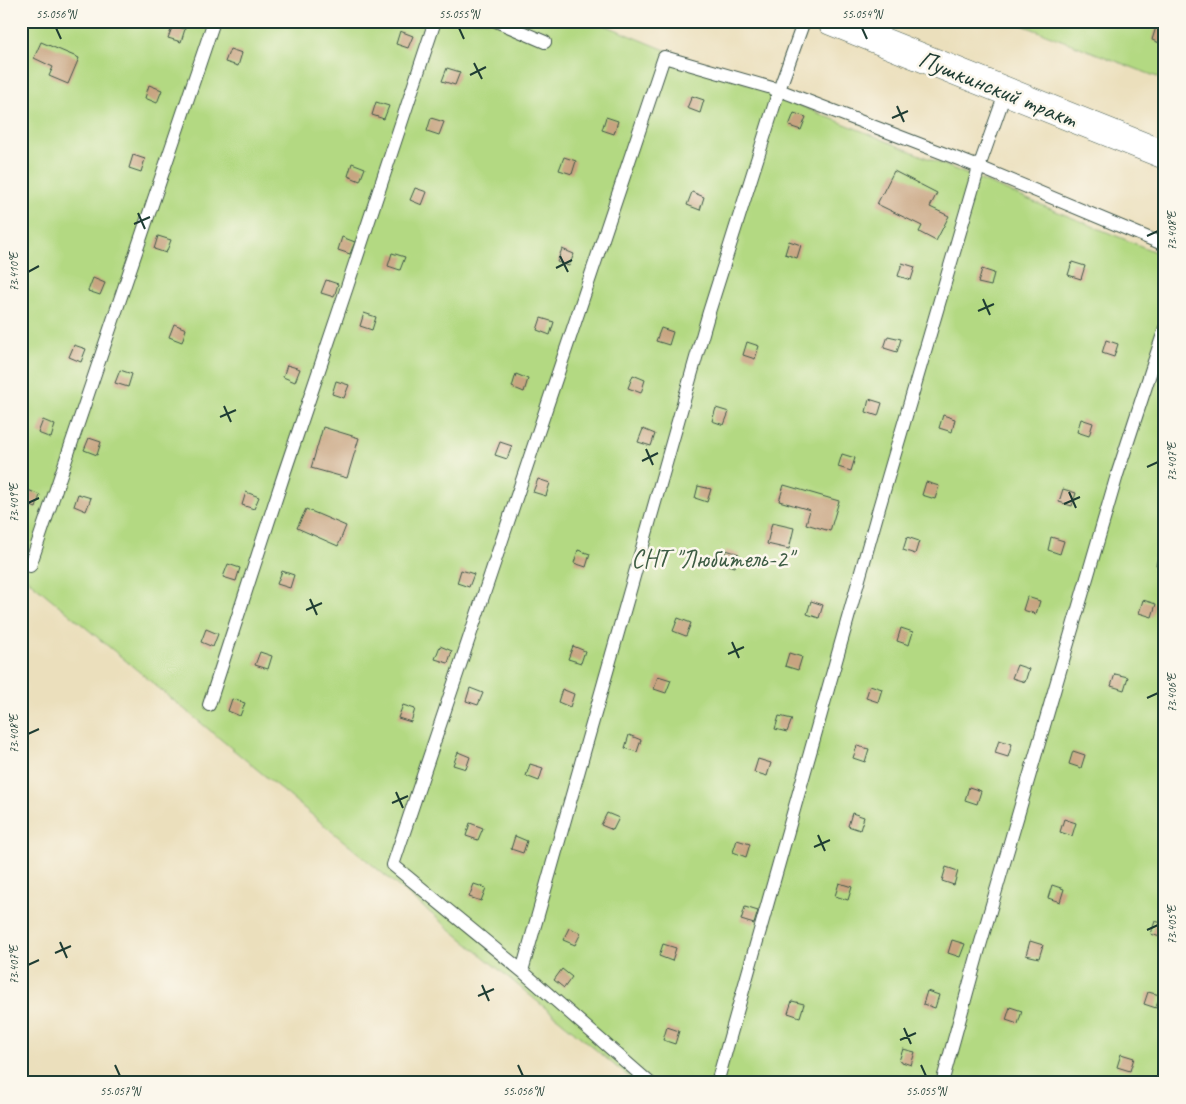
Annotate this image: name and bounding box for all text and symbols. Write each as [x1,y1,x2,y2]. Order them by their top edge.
text: 55.056°N [36,6,78,22]
text: 55.055°N [439,6,481,22]
text: 55.054°N [842,6,884,22]
street label: Пушкинский тракт [914,43,1083,136]
text: 73.408°E [1164,210,1180,251]
text: 73.410°E [6,251,22,292]
text: 73.407°E [1164,441,1180,482]
text: 73.409°E [6,482,22,523]
park label: СНТ "Любитель-2" [631,543,798,575]
text: 73.406°E [1164,672,1180,713]
text: 73.408°E [6,713,22,754]
text: 73.405°E [1164,904,1180,945]
text: 73.407°E [6,944,22,985]
text: 55.057°N [100,1083,142,1099]
text: 55.056°N [503,1083,545,1099]
text: 55.055°N [906,1083,948,1099]

